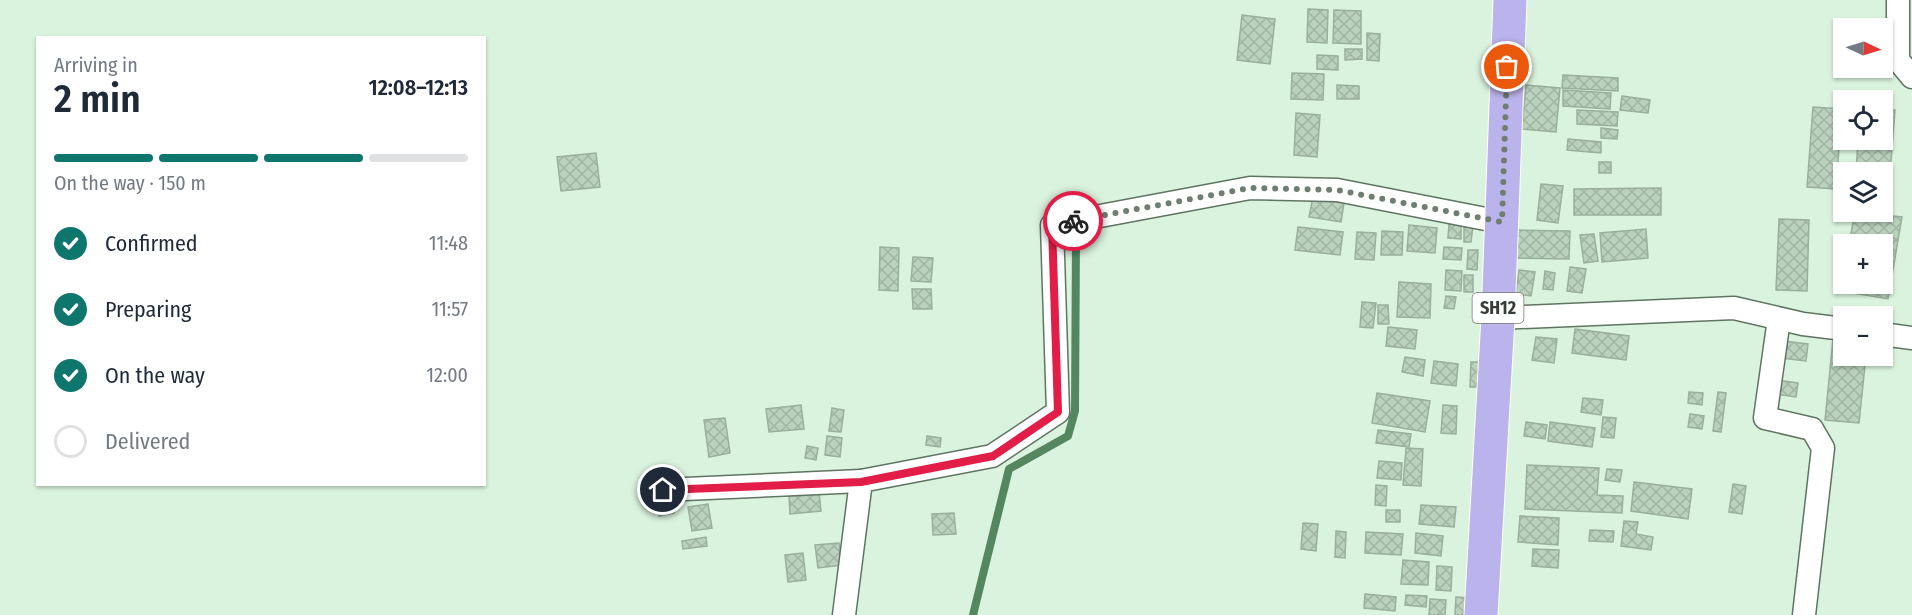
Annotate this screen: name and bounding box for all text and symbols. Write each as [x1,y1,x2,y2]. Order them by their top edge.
north arrow [1833,18,1893,78]
map controls [1833,18,1893,366]
pin [1481,41,1532,92]
icon: bag [1490,50,1523,83]
text: Arriving in [54,53,138,77]
text: 12:08–12:13 [369,74,468,101]
text: 2 min [54,76,141,122]
button: locate [1833,90,1893,150]
button: layers [1833,162,1893,222]
text: On the way · 150 m [54,171,206,195]
courier [1043,191,1103,251]
icon: bike [1057,205,1090,238]
icon: check [54,227,87,260]
text: Confirmed [105,230,198,257]
text: 11:48 [429,231,468,255]
button: + [1833,234,1893,294]
icon: check [54,293,87,326]
road number: SH12 [1472,293,1524,323]
text: Preparing [105,296,191,323]
text: 11:57 [432,297,468,321]
button: − [1833,306,1893,366]
icon: check [54,359,87,392]
text: On the way [105,362,205,389]
text: 12:00 [426,363,468,387]
text: Delivered [105,428,190,455]
pin [637,464,688,515]
icon: home [646,473,679,506]

